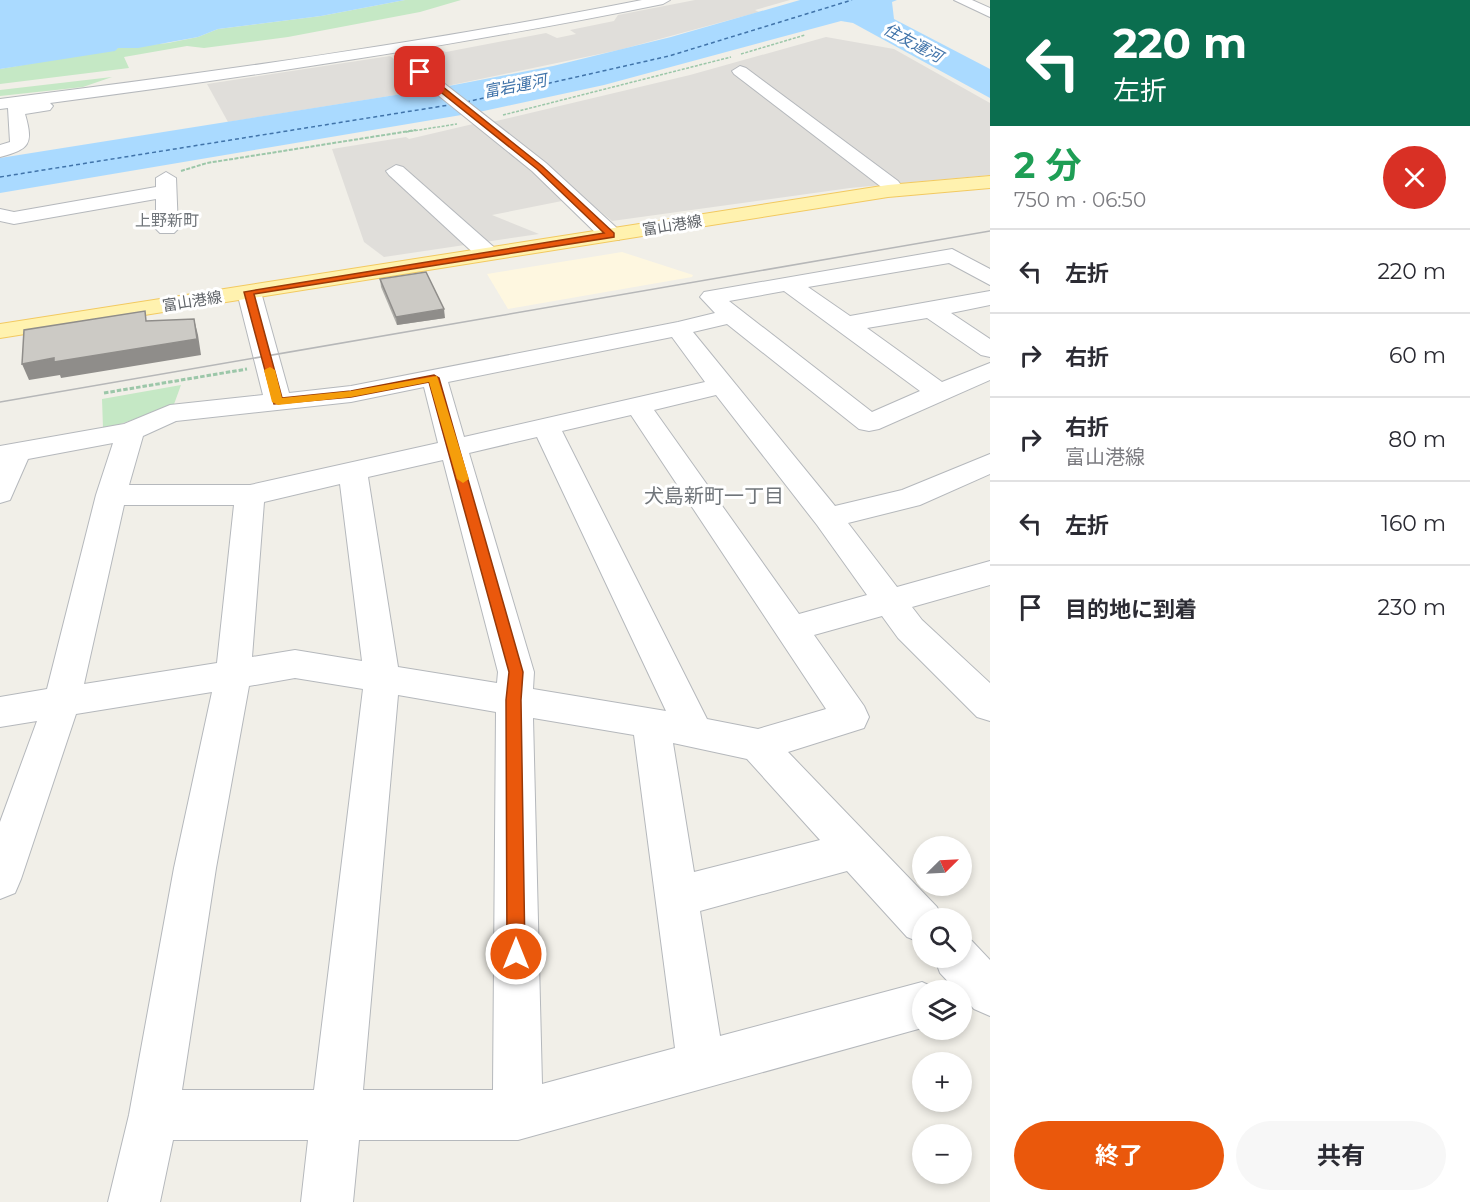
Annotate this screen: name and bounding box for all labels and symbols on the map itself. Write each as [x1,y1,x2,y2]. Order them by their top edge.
water label: 住友運河 [880,20,948,68]
pin [394,46,445,97]
water label: 富岩運河 [482,70,551,101]
district label: 上野新町 [135,211,199,230]
street label: 富山港線 [641,211,703,239]
street label: 富山港線 [161,287,223,315]
district label: 犬島新町一丁目 [644,484,784,508]
north arrow [912,836,972,896]
position arrow [484,922,548,986]

